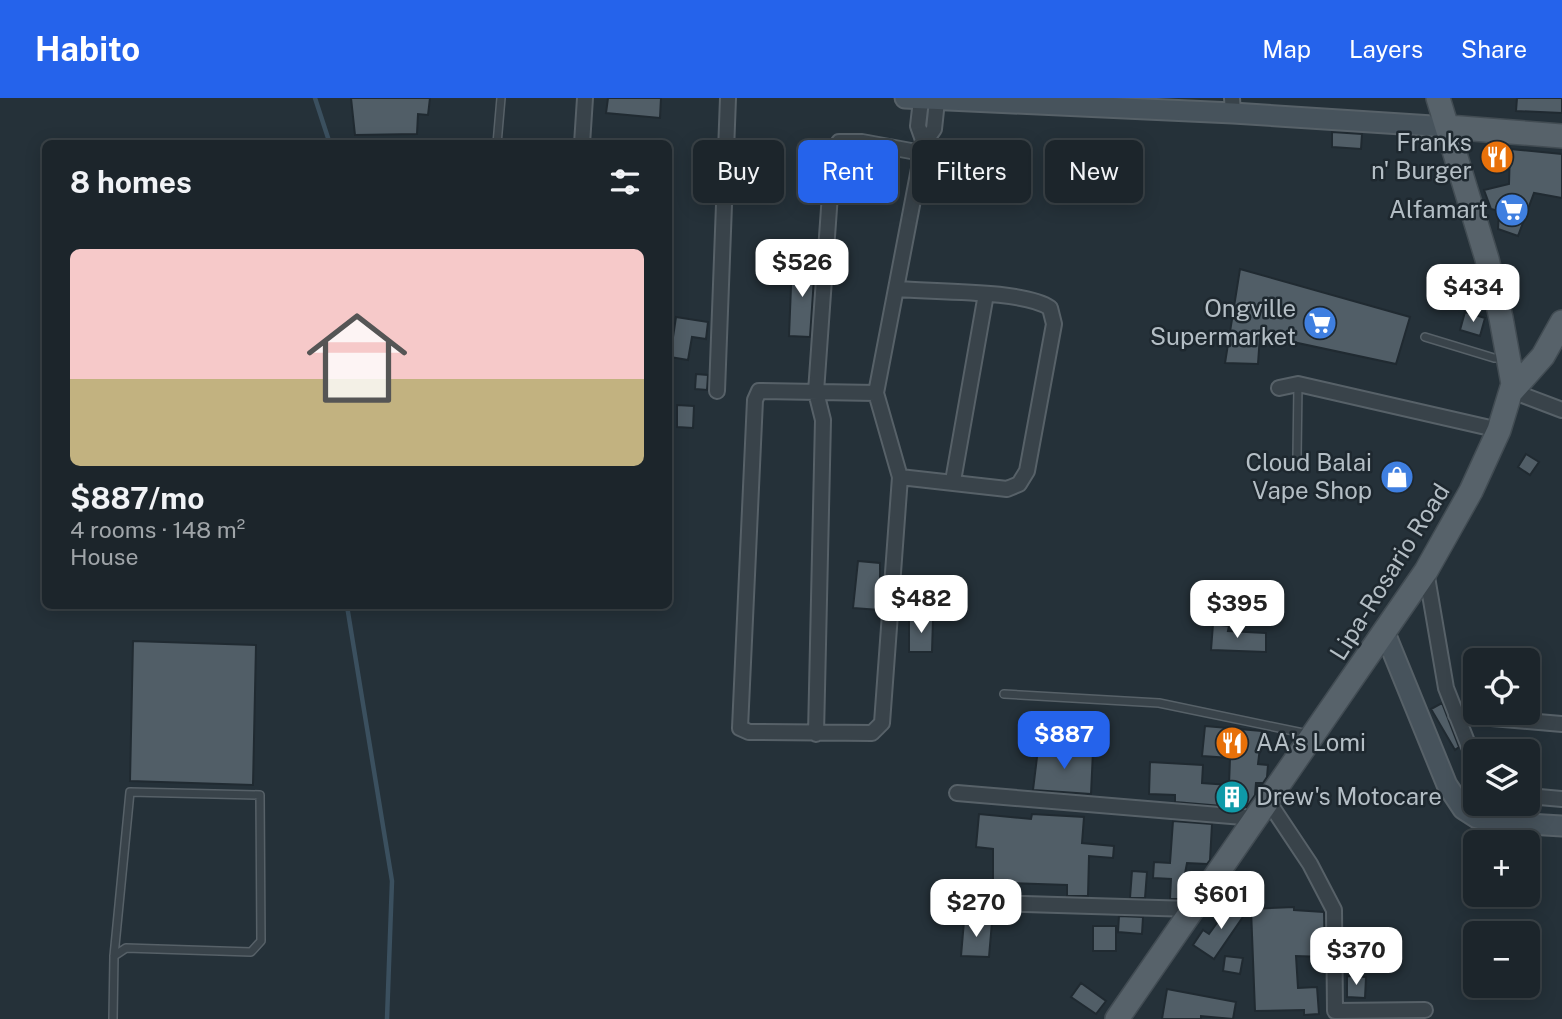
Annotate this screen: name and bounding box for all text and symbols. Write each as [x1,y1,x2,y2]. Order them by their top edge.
text: Habito [35,30,140,68]
text: Map [1262,35,1311,63]
text: Layers [1349,35,1423,63]
text: Share [1461,35,1527,63]
place label: Franks n' Burger [1371,128,1472,184]
restaurant icon: Franks n' Burger [1478,138,1516,176]
chip: Buy [693,140,784,203]
chip: Rent [798,140,898,203]
chip: Filters [912,140,1031,203]
chip: New [1045,140,1143,203]
icon: filters [606,163,644,201]
text: 8 homes [70,164,192,200]
supermarket icon: Alfamart [1493,191,1531,229]
place label: Alfamart [1389,195,1488,223]
pin: $526 [761,240,843,299]
text: $526 [772,248,832,275]
pin: $434 [1432,264,1514,324]
text: $434 [1442,273,1504,300]
place label: Ongville Supermarket [1150,294,1296,350]
icon: home [294,295,420,421]
supermarket icon: Ongville Supermarket [1301,304,1339,342]
place label: Cloud Balai Vape Shop [1245,448,1372,504]
shop icon: Cloud Balai Vape Shop [1378,458,1416,496]
street label: Lipa-Rosario Road [1324,478,1455,665]
text: $887/mo [70,480,204,516]
text: 4 rooms · 148 m² [70,516,245,543]
text: House [70,543,138,570]
pin: $482 [880,575,962,635]
pin: $395 [1196,580,1278,640]
text: $482 [891,584,951,611]
text: $395 [1206,589,1268,616]
map controls [1463,648,1540,998]
button: locate [1463,648,1540,725]
pin: $887 [1023,712,1105,771]
text: $887 [1034,720,1094,747]
restaurant icon: AA's Lomi [1213,724,1251,762]
place label: AA's Lomi [1256,728,1366,756]
button: layers [1463,739,1540,816]
building icon: Drew's Motocare [1213,778,1251,816]
place label: Drew's Motocare [1256,782,1442,810]
button: + [1463,830,1540,907]
pin: $601 [1180,872,1262,931]
pin: $270 [935,880,1017,939]
text: $601 [1193,880,1249,907]
text: $270 [946,888,1006,915]
button: − [1463,921,1540,998]
pin: $370 [1315,928,1397,987]
text: $370 [1326,936,1386,963]

